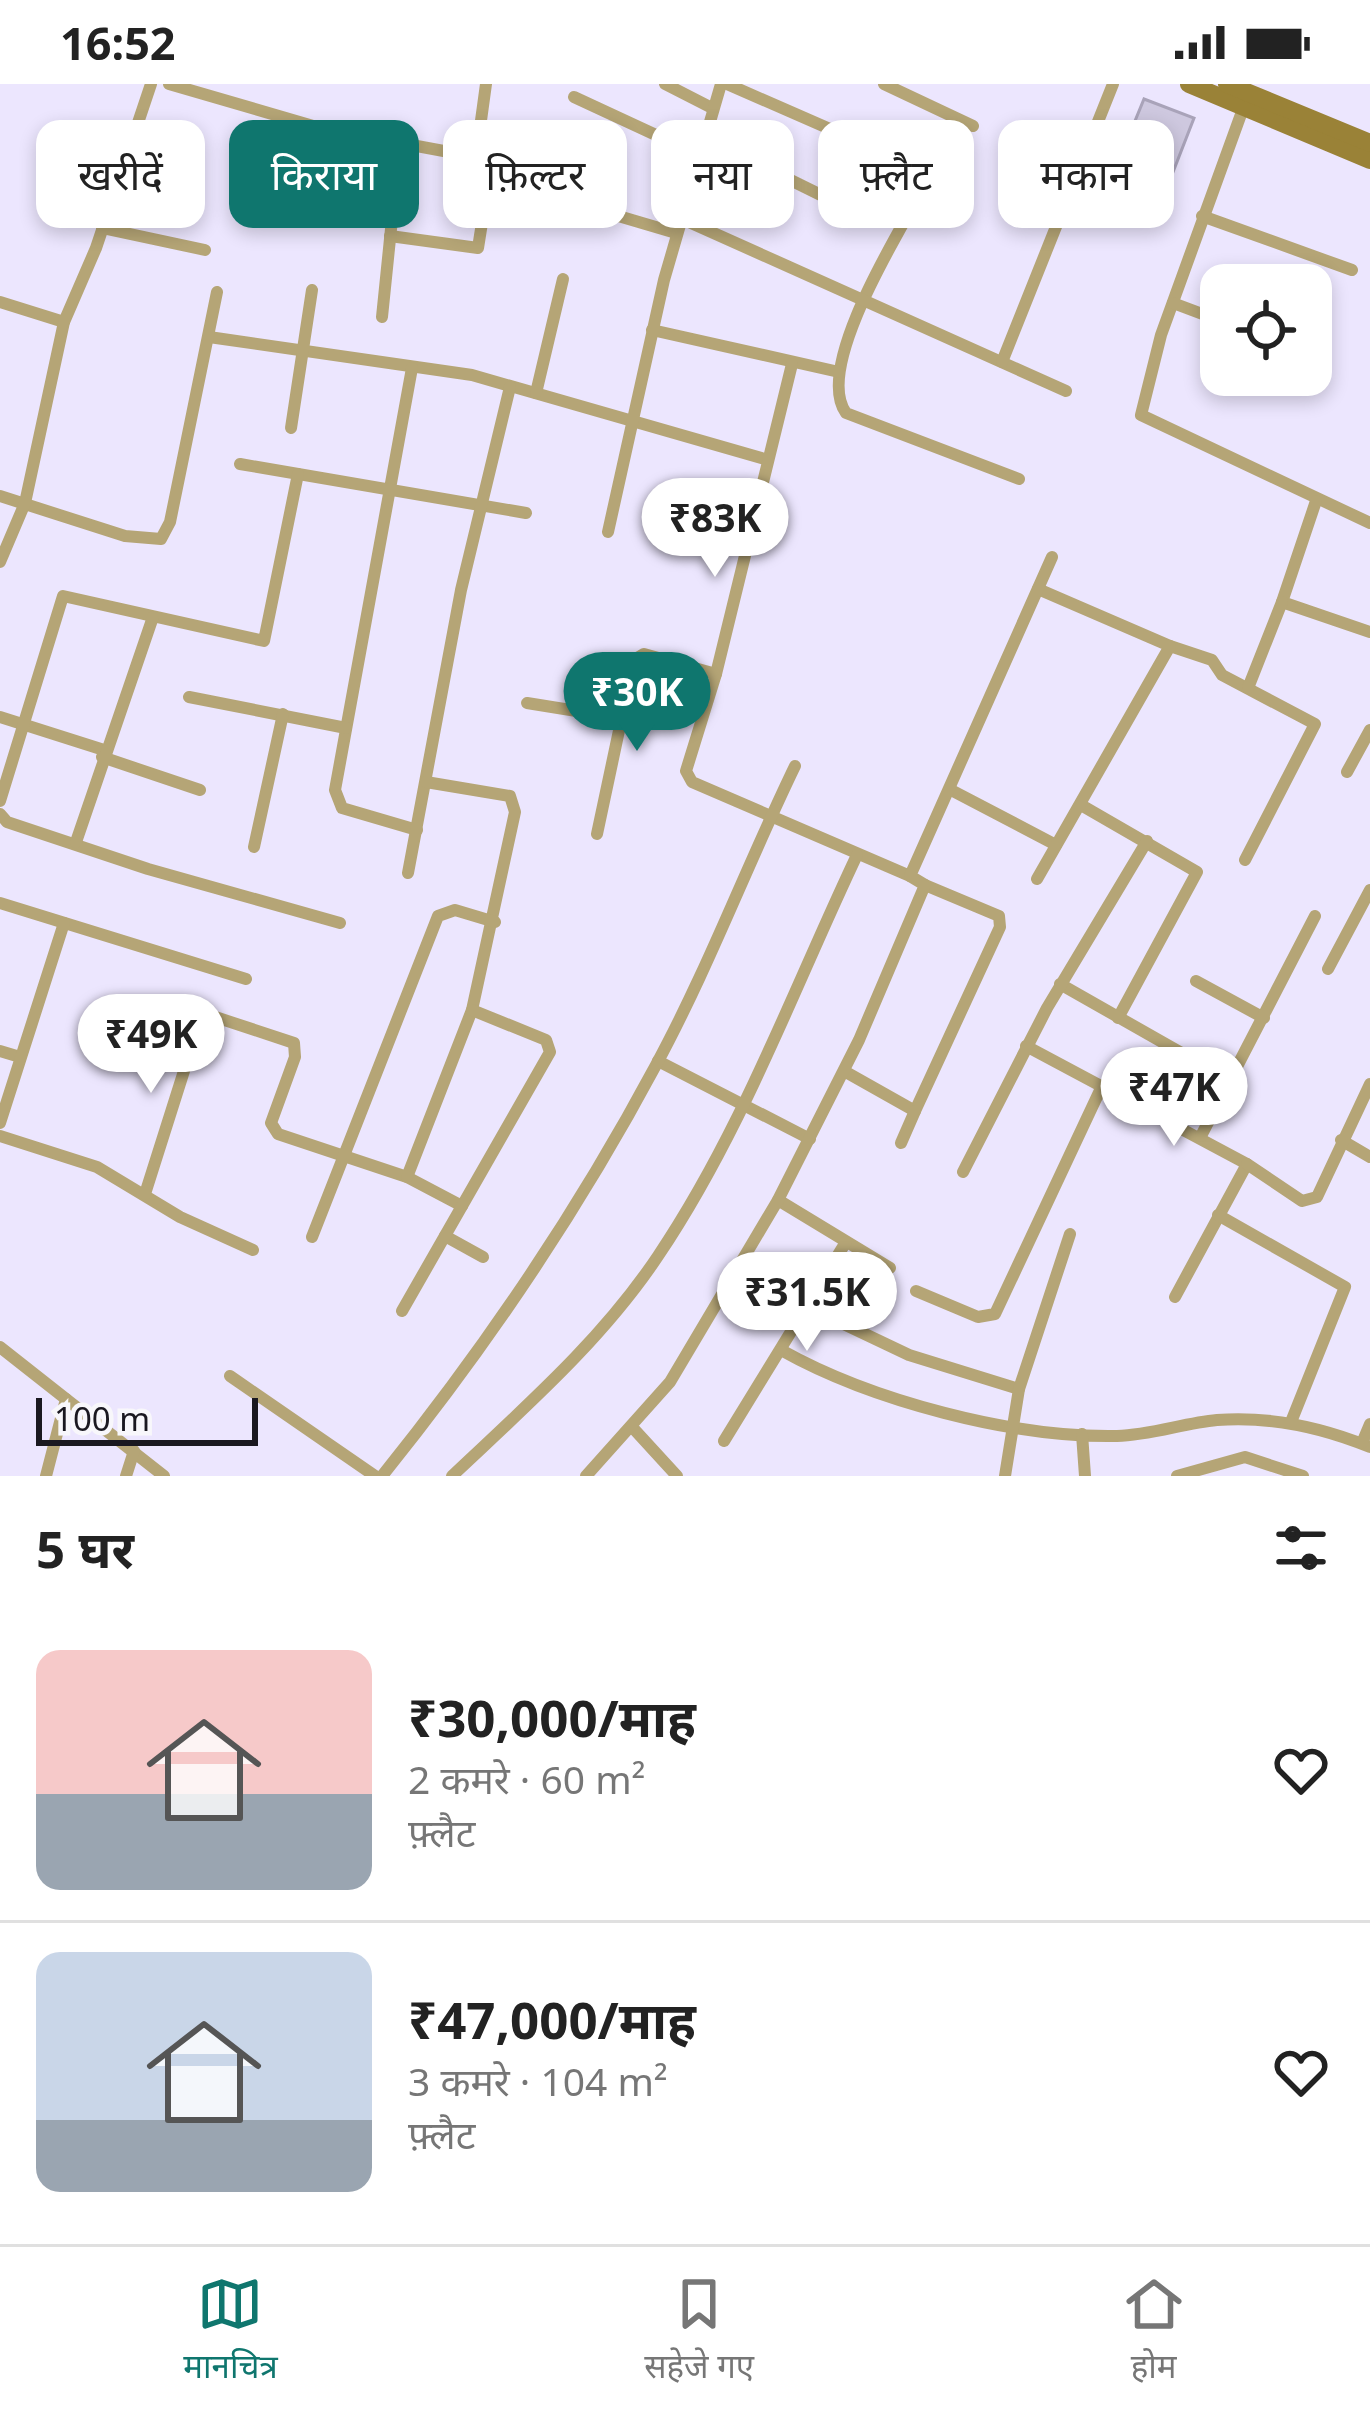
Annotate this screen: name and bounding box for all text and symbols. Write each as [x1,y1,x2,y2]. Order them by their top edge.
text: 16:52 [60,12,176,73]
chip: खरीदें [36,120,205,228]
chip: किराया [229,120,419,228]
chip: फ़िल्टर [443,120,627,228]
chip: नया [651,120,794,228]
chip: फ़्लैट [818,120,974,228]
chip: मकान [998,120,1174,228]
map controls [1200,264,1332,396]
button: locate [1200,264,1332,396]
pin: ₹83K [644,478,786,580]
text: ₹83K [669,490,761,543]
pin: ₹30K [566,652,708,754]
text: ₹30K [591,664,683,717]
pin: ₹49K [80,994,222,1096]
text: ₹49K [105,1006,197,1059]
pin: ₹47K [1103,1047,1245,1149]
text: ₹47K [1128,1059,1220,1112]
pin: ₹31.5K [709,1252,905,1354]
text: ₹31.5K [744,1264,870,1317]
scale bar [36,1392,258,1445]
text: 100 m [54,1396,150,1441]
text: 5 घर [36,1513,134,1583]
icon: filters [1268,1515,1334,1581]
text: ₹30,000/माह [408,1682,696,1752]
icon: home [132,1698,276,1842]
icon: heart [1268,1737,1334,1803]
text: 2 कमरे · 60 m² [408,1752,645,1805]
text: फ़्लैट [408,1805,475,1858]
text: ₹47,000/माह [408,1984,696,2054]
icon: home [132,2000,276,2144]
icon: heart [1268,2039,1334,2105]
text: 3 कमरे · 104 m² [408,2054,668,2107]
text: फ़्लैट [408,2107,475,2160]
tab: मानचित्र [183,2271,278,2388]
tab: सहेजे गए [644,2271,754,2388]
tab: होम [1121,2271,1187,2388]

